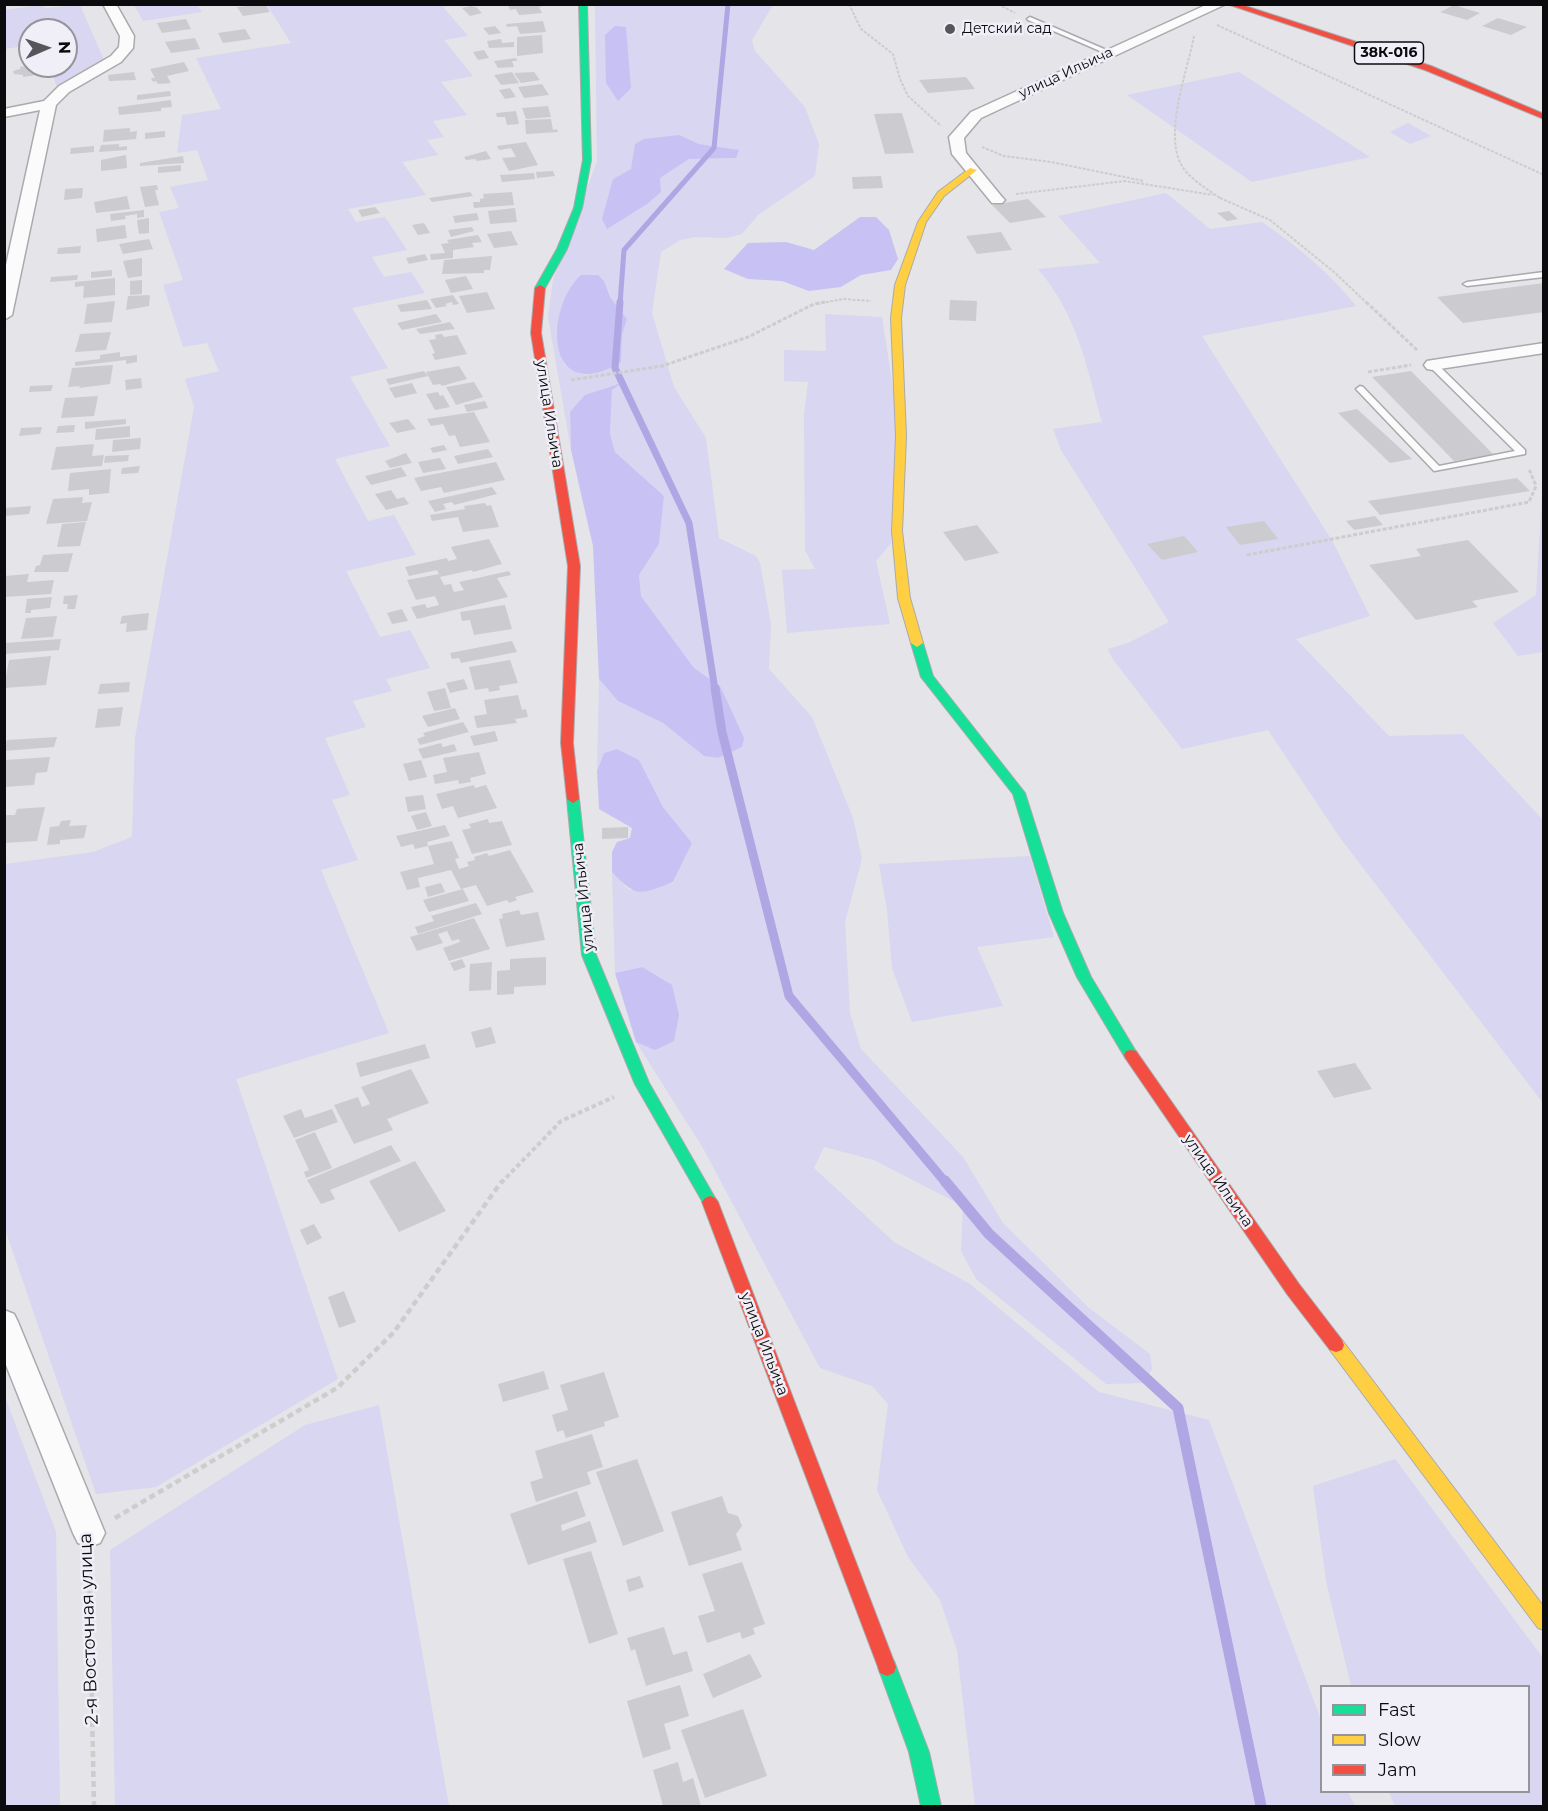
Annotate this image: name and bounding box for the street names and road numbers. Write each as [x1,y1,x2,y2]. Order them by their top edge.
road number: 38К-016 [1354,42,1424,64]
street label: улица Ильича [1016,44,1116,102]
street label: улица Ильича [532,359,566,469]
street label: улица Ильича [569,842,599,952]
street label: улица Ильича [1179,1131,1257,1231]
street label: улица Ильича [736,1290,792,1398]
street label: 2-я Восточная улица [75,1533,103,1725]

